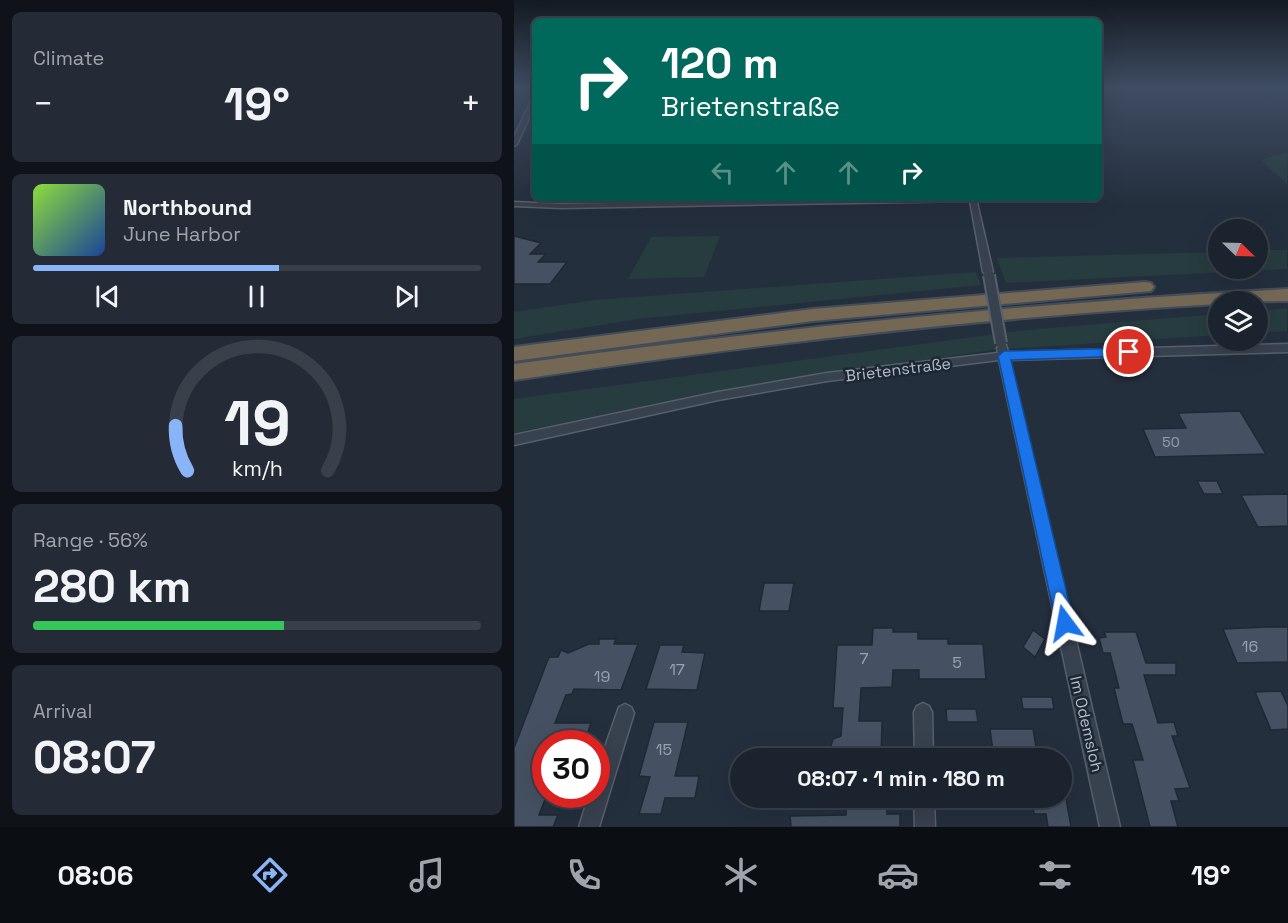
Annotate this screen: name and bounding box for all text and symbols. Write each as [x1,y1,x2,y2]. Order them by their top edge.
text: 120 m [661,37,779,90]
icon: right [562,42,640,120]
text: Climate [33,45,104,71]
text: 19° [224,76,290,133]
text: − [33,83,53,125]
text: + [461,83,481,125]
text: Brietenstraße [661,89,840,124]
icon: left [706,156,739,189]
icon: ahead [769,156,802,189]
icon: ahead [832,156,865,189]
icon: right [895,156,928,189]
text: Northbound [123,193,252,221]
north arrow [1208,219,1268,279]
map controls [1208,219,1268,351]
text: June Harbor [123,221,241,247]
icon: previous [91,280,124,313]
icon: pause [240,280,273,313]
icon: next [390,280,423,313]
button: layers [1208,291,1268,351]
pin [1103,326,1154,377]
icon: arrive [1112,335,1145,368]
street label: Brietenstraße [844,353,952,386]
text: 19 [224,384,290,463]
house number: 50 [1162,433,1180,451]
text: km/h [231,455,283,482]
text: Range · 56% [33,527,148,553]
text: 280 km [33,558,191,615]
position arrow [1033,591,1097,655]
house number: 16 [1242,636,1258,657]
house number: 7 [859,648,869,669]
house number: 5 [952,652,962,673]
house number: 17 [669,659,685,680]
house number: 19 [594,666,610,687]
street label: Im Odemsloh [1065,674,1108,774]
text: Arrival [33,698,92,724]
text: 08:07 [33,729,156,786]
speed limit sign: 30 [532,730,610,808]
house number: 15 [656,739,672,760]
text: 08:07 · 1 min · 180 m [797,764,1005,792]
icon: directions [249,854,291,896]
icon: music [406,854,448,896]
icon: phone [563,854,605,896]
icon: climate [720,854,762,896]
icon: car [877,854,919,896]
icon: filters [1034,854,1076,896]
text: 08:06 [58,858,133,893]
text: 19° [1191,858,1230,893]

